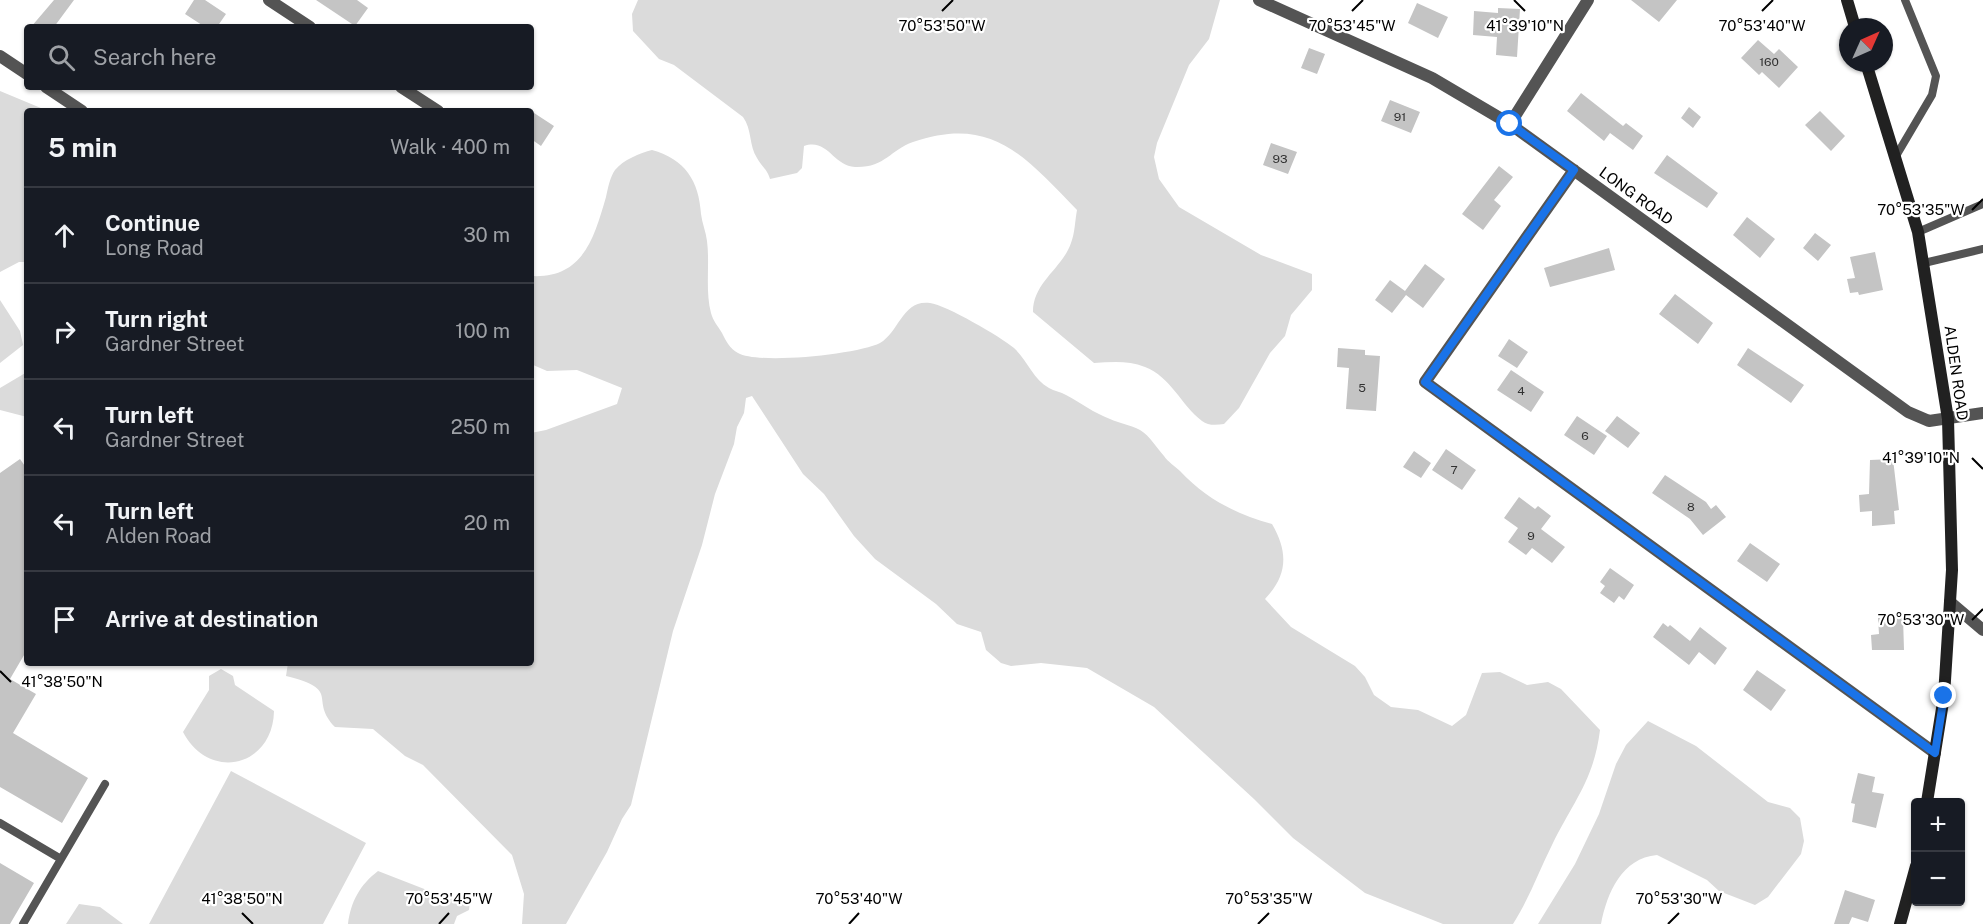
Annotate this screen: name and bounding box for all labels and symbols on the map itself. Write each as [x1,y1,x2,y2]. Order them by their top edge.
text: 70°53'50"W [898,17,986,34]
text: 70°53'45"W [1308,17,1396,34]
text: 41°39'10"N [1486,17,1564,34]
text: 70°53'40"W [1719,17,1805,34]
north arrow [1839,18,1893,72]
house number: 160 [1759,55,1779,69]
house number: 91 [1394,110,1406,124]
route start [1496,110,1522,136]
house number: 93 [1273,152,1287,166]
street label: LONG ROAD [1596,163,1676,228]
text: 70°53'35"W [1877,201,1965,218]
street label: ALDEN ROAD [1941,324,1972,421]
house number: 5 [1358,381,1366,395]
house number: 4 [1517,384,1525,398]
house number: 6 [1581,429,1589,443]
text: 41°39'10"N [1882,449,1960,466]
house number: 7 [1450,463,1458,477]
house number: 8 [1687,500,1695,514]
house number: 9 [1527,529,1535,543]
text: 70°53'30"W [1878,611,1964,628]
text: 41°38'50"N [21,673,103,690]
route end [1930,682,1956,708]
text: 41°38'50"N [201,890,283,907]
text: 70°53'45"W [405,890,493,907]
text: 70°53'40"W [816,890,902,907]
text: 70°53'35"W [1225,890,1313,907]
text: 70°53'30"W [1636,890,1722,907]

